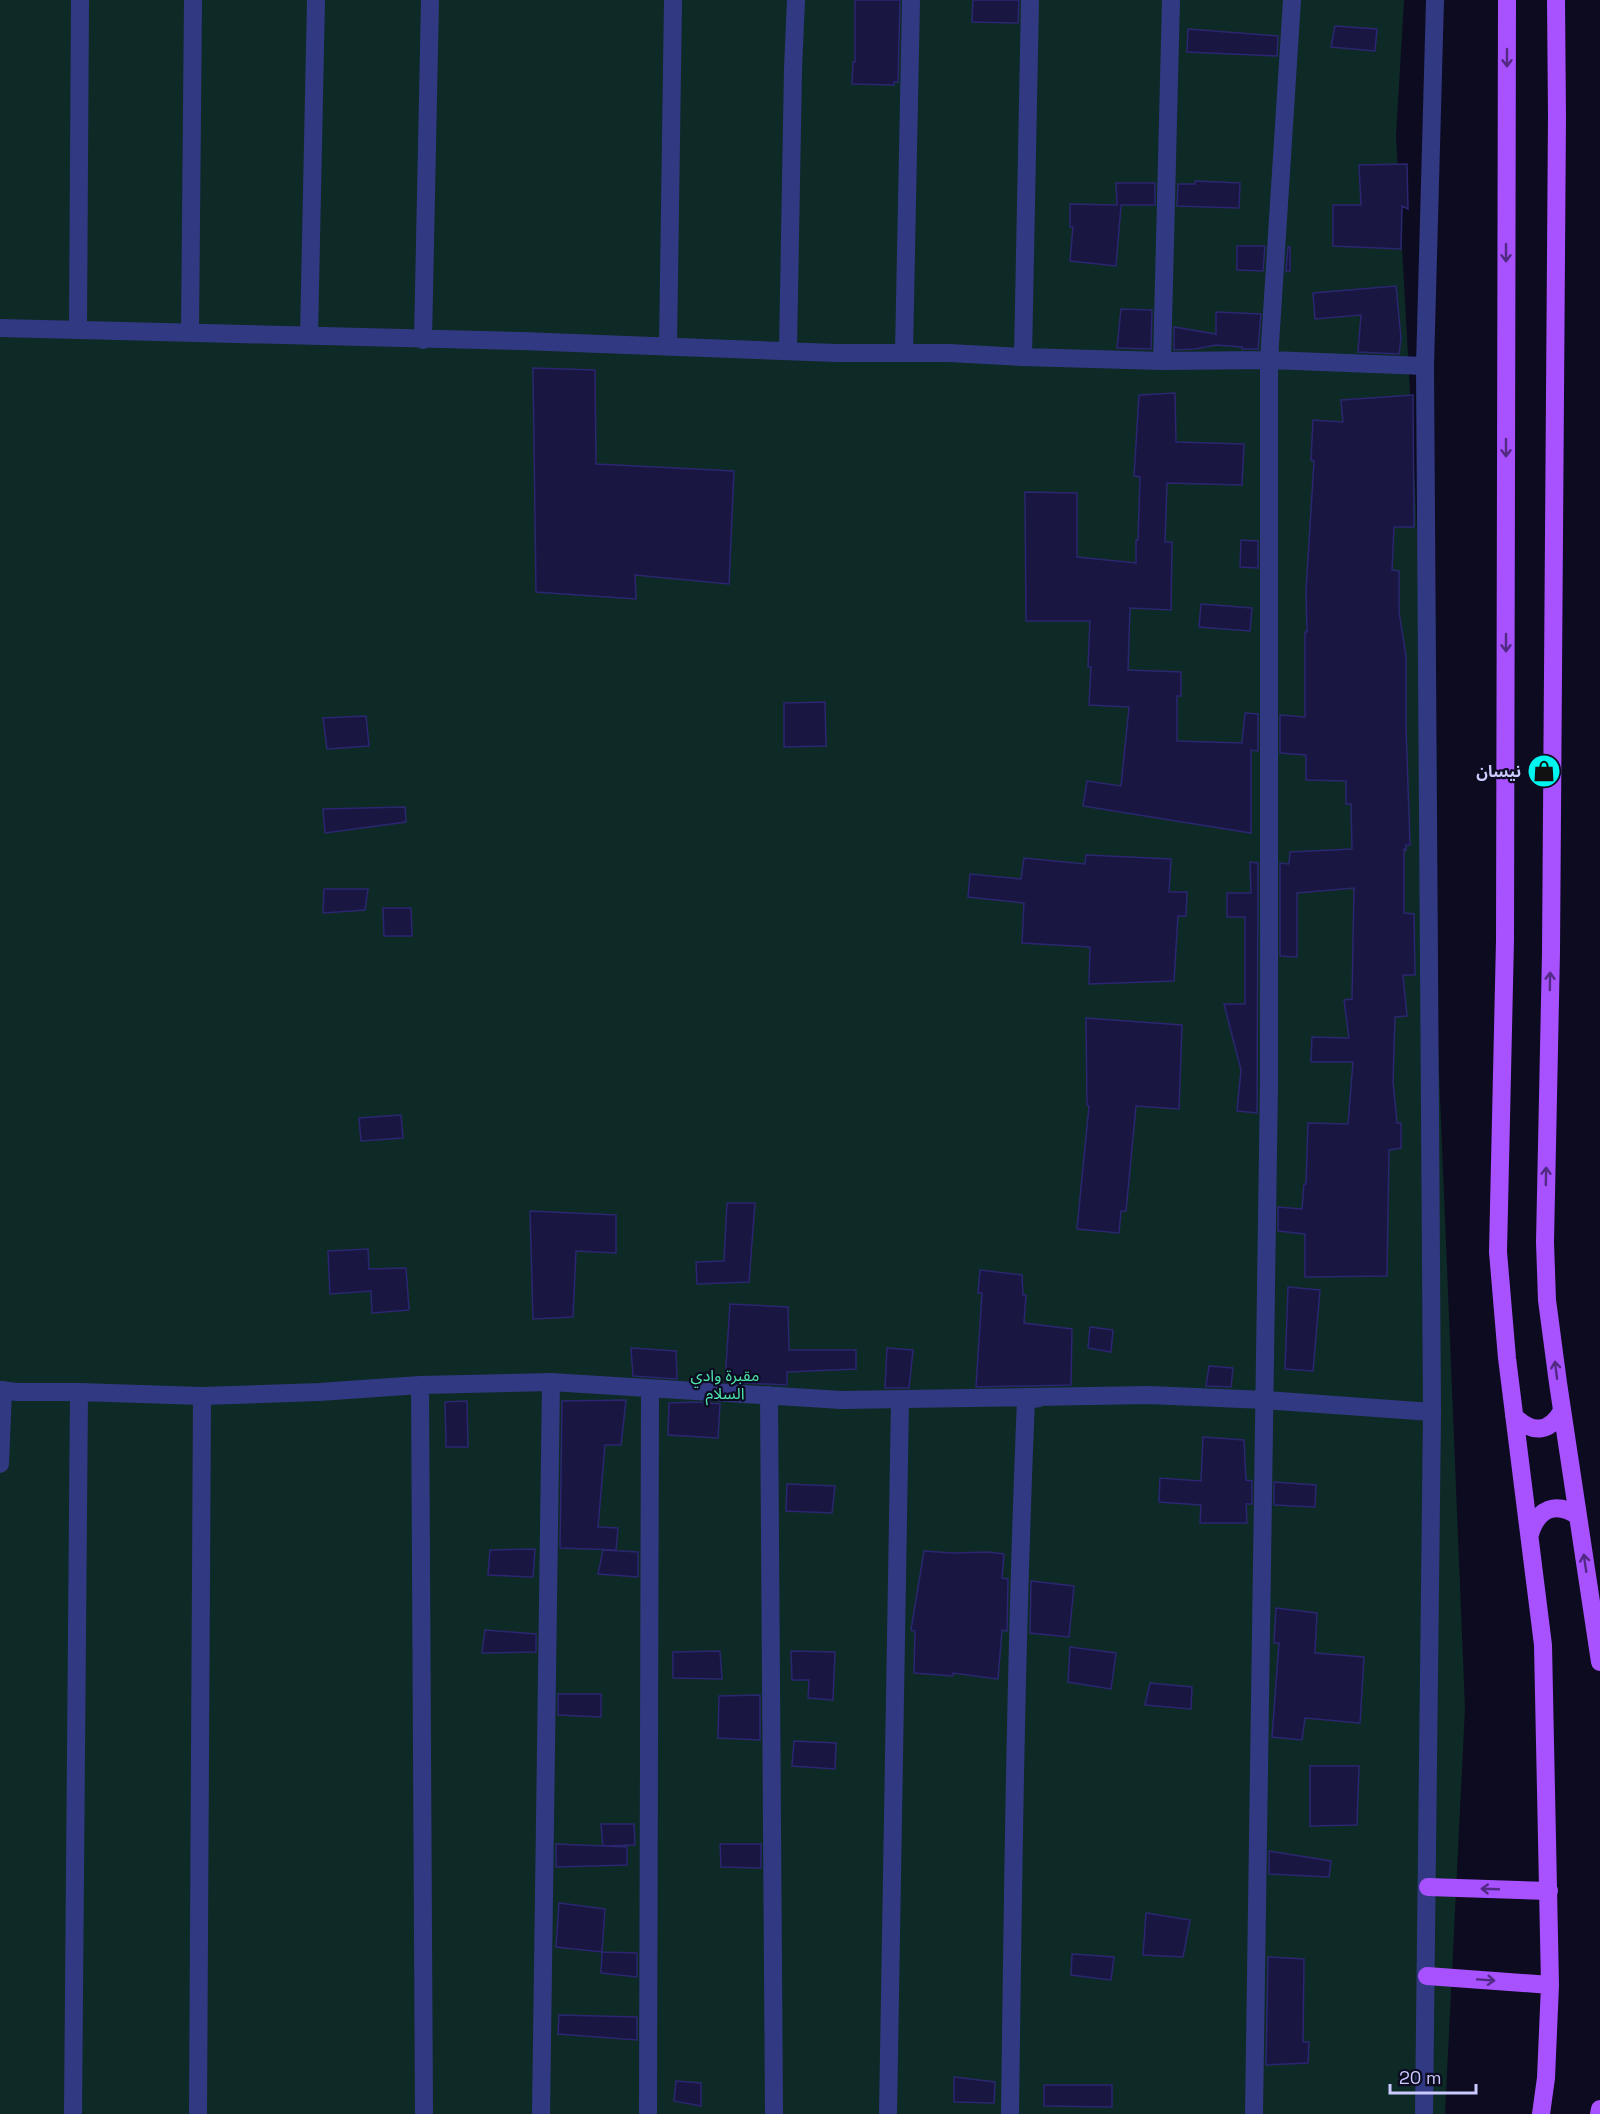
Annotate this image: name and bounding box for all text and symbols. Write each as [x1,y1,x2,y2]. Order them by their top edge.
one-way arrow [1501,48,1513,68]
one-way arrow [1500,243,1512,263]
one-way arrow [1500,438,1512,458]
one-way arrow [1500,633,1512,653]
shop icon: نيسان [1526,753,1562,789]
place label: نيسان [1476,761,1521,782]
one-way arrow [1544,971,1556,991]
one-way arrow [1540,1166,1552,1186]
one-way arrow [1550,1361,1561,1381]
park label: مقبرة وادي السلام [691,1365,759,1406]
one-way arrow [1580,1554,1591,1573]
one-way arrow [1481,1883,1501,1894]
one-way arrow [1475,1975,1495,1986]
scale bar [1390,2057,1476,2095]
text: 20 m [1399,2066,1442,2089]

